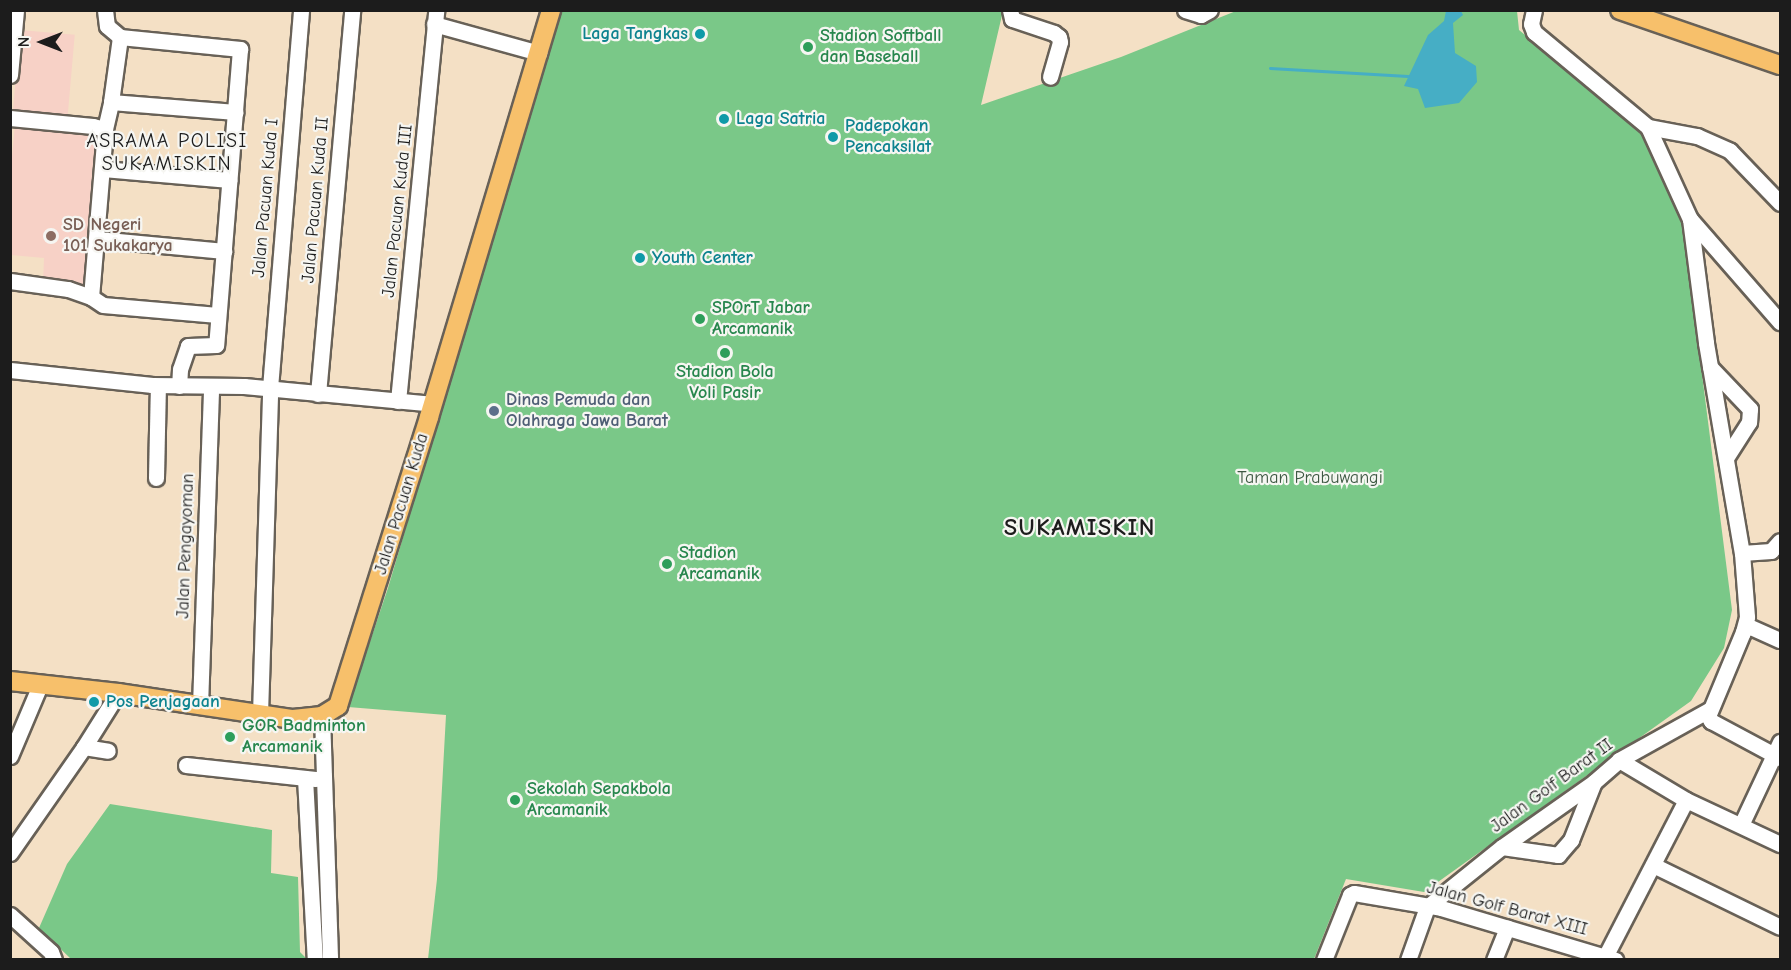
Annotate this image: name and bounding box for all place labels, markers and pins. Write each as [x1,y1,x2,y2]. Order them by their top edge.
place label: Laga Tangkas [582,23,688,45]
place label: Stadion Softball dan Baseball [820,26,942,68]
marker: Laga Tangkas [693,27,707,41]
marker: Stadion Softball dan Baseball [801,40,815,54]
place label: Laga Satria [736,108,825,130]
marker: Laga Satria [717,112,731,126]
place label: Padepokan Pencaksilat [845,116,931,158]
marker: Padepokan Pencaksilat [826,130,840,144]
place label: SD Negeri 101 Sukakarya [63,215,173,258]
marker: SD Negeri 101 Sukakarya [44,229,58,243]
place label: Youth Center [652,247,753,269]
marker: Youth Center [633,251,647,265]
place label: SPOrT Jabar Arcamanik [712,298,810,340]
marker: SPOrT Jabar Arcamanik [693,312,707,326]
marker: Stadion Bola Voli Pasir [718,346,732,360]
place label: Stadion Bola Voli Pasir [676,362,774,404]
place label: Dinas Pemuda dan Olahraga Jawa Barat [506,390,668,432]
marker: Dinas Pemuda dan Olahraga Jawa Barat [487,404,501,418]
place label: Stadion Arcamanik [679,543,760,586]
marker: Stadion Arcamanik [660,557,674,571]
place label: Pos Penjagaan [106,691,220,713]
marker: Pos Penjagaan [87,695,101,709]
place label: GOR Badminton Arcamanik [242,716,366,758]
marker: GOR Badminton Arcamanik [223,730,237,744]
place label: Sekolah Sepakbola Arcamanik [527,779,671,822]
marker: Sekolah Sepakbola Arcamanik [508,793,522,807]

